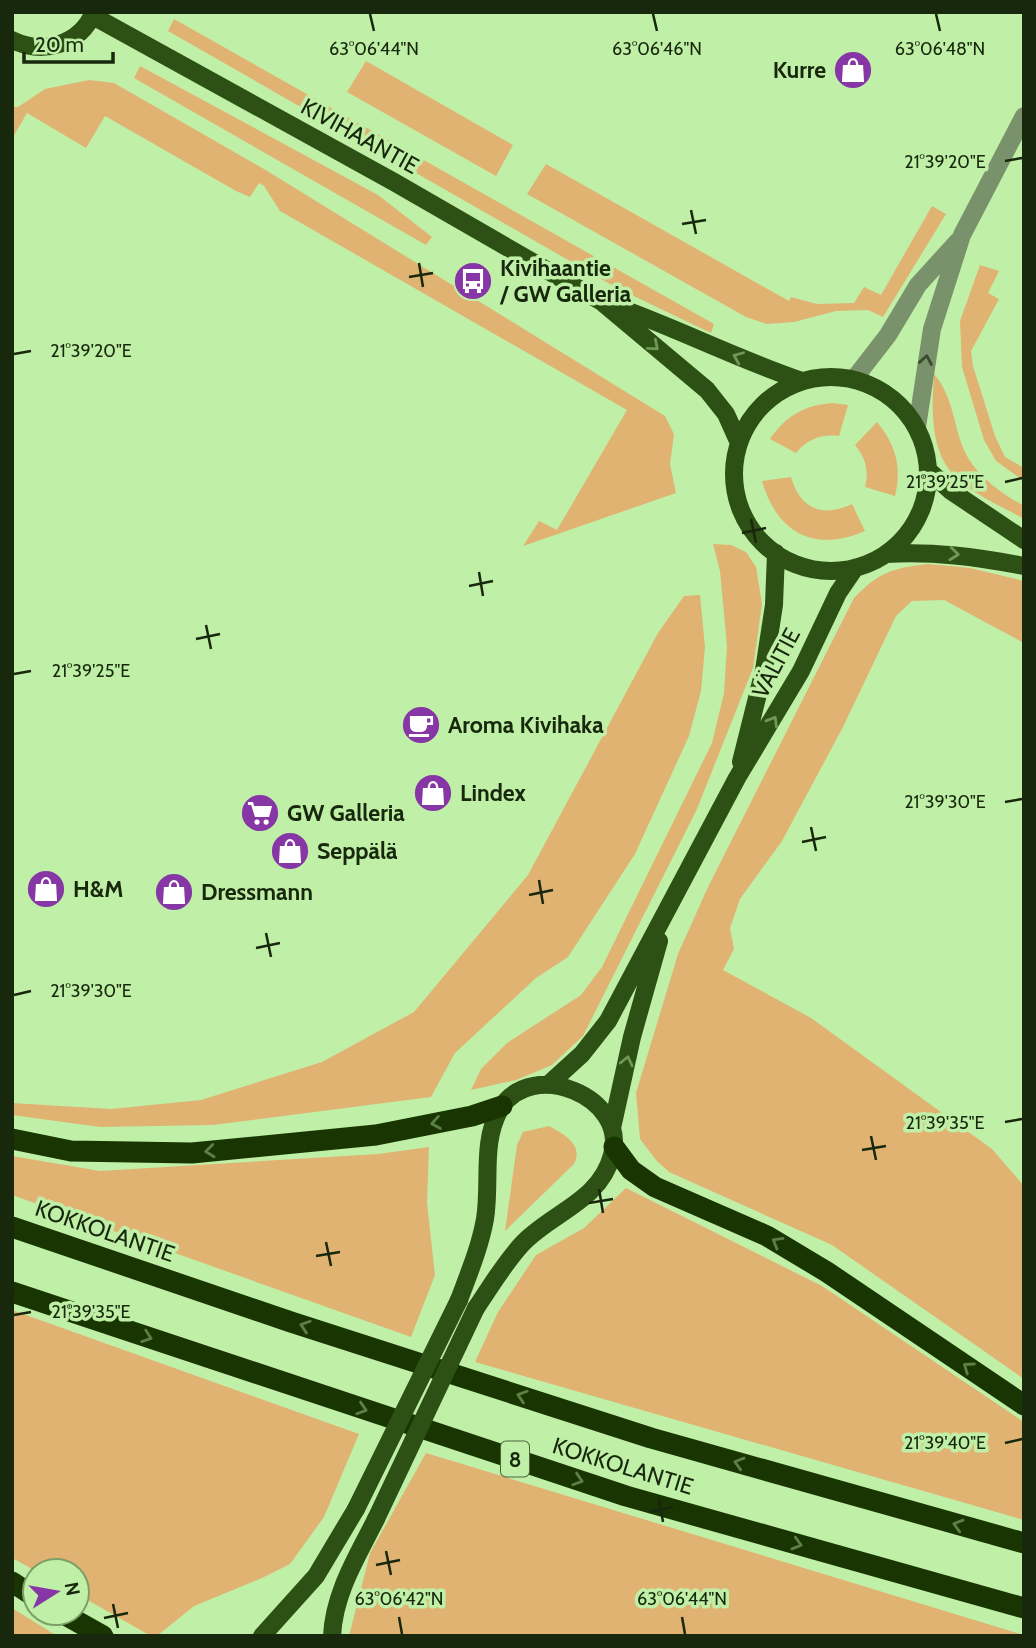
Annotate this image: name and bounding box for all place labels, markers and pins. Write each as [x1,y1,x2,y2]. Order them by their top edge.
shop icon: Kurre [832,49,874,91]
place label: Kurre [773,56,826,84]
place label: Kivihaantie / GW Galleria [499,254,632,308]
bus stop icon: Kivihaantie / GW Galleria [452,260,494,302]
cafe icon: Aroma Kivihaka [400,704,442,746]
place label: Aroma Kivihaka [448,711,604,739]
shop icon: Lindex [412,772,454,814]
place label: Lindex [460,779,527,807]
supermarket icon: GW Galleria [239,792,281,834]
place label: GW Galleria [287,799,405,827]
shop icon: Seppälä [269,830,311,872]
place label: Seppälä [317,837,398,865]
shop icon: H&M [25,868,67,910]
shop icon: Dressmann [153,871,195,913]
place label: H&M [73,875,123,903]
place label: Dressmann [201,878,313,906]

